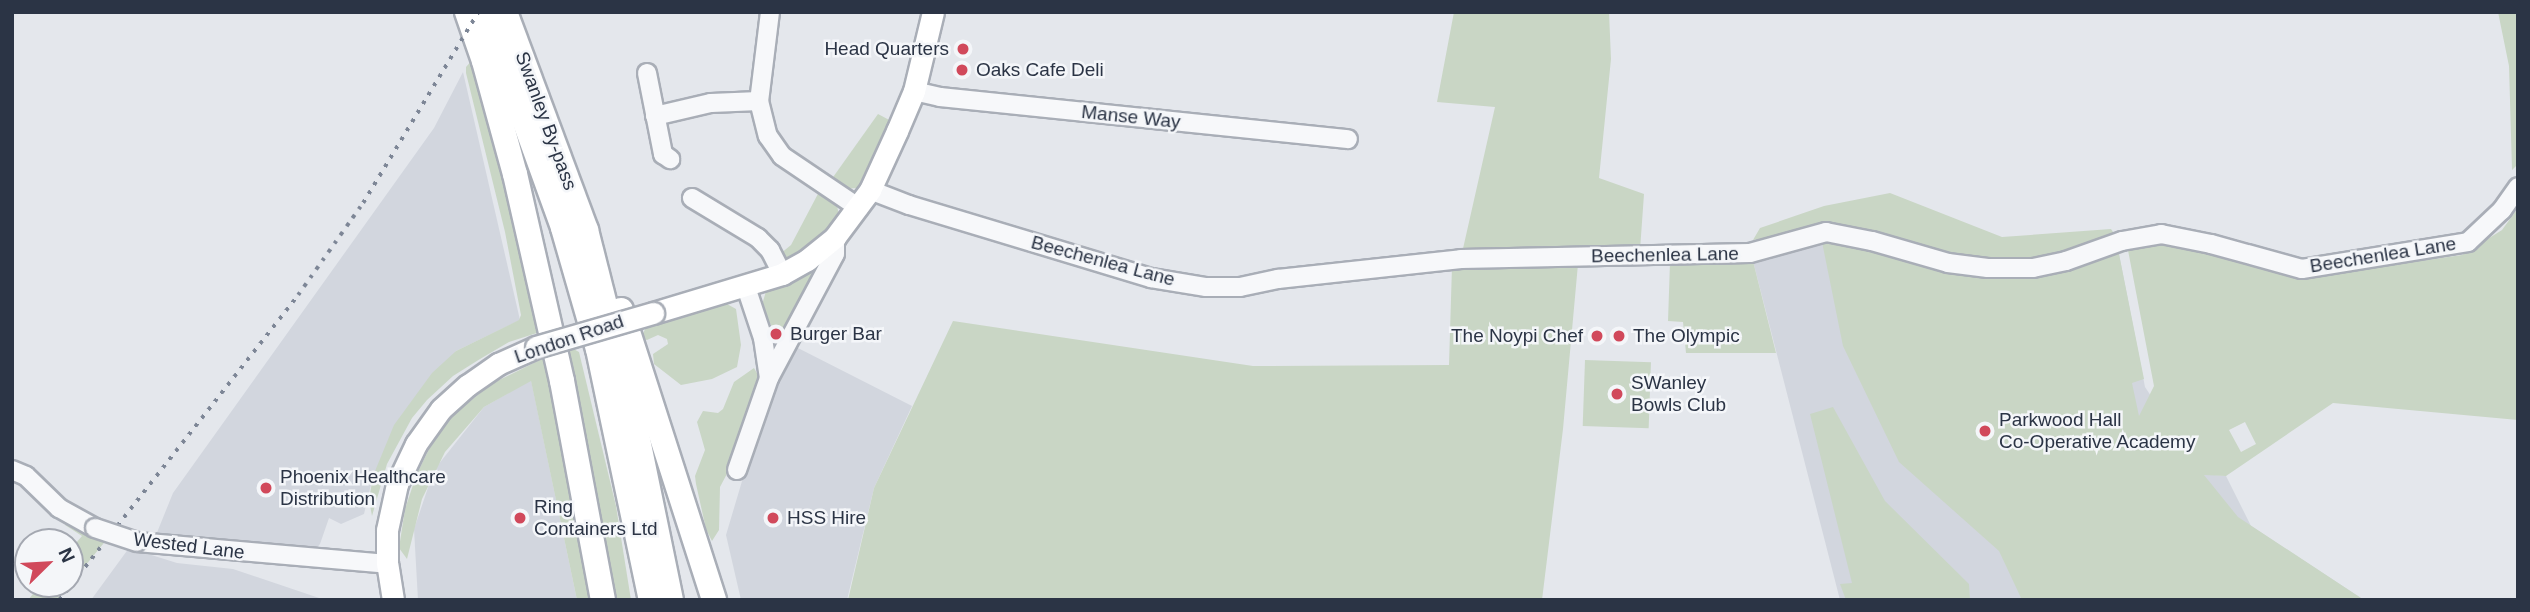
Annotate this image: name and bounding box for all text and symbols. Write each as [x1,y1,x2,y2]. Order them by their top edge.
place label: Head Quarters [824,38,949,60]
marker: Head Quarters [955,41,971,57]
street label: Swanley By-pass [510,49,582,193]
place label: Oaks Cafe Deli [976,59,1104,81]
marker: Oaks Cafe Deli [954,62,970,78]
street label: Manse Way [1080,100,1182,134]
street label: Beechenlea Lane [1029,231,1177,291]
street label: Beechenlea Lane [2308,232,2458,278]
street label: Beechenlea Lane [1591,242,1739,268]
street label: London Road [511,310,627,368]
place label: Burger Bar [790,323,882,345]
place label: The Noypi Chef [1451,325,1583,347]
place label: The Olympic [1633,325,1740,347]
marker: Burger Bar [768,326,784,342]
marker: The Noypi Chef [1589,328,1605,344]
marker: The Olympic [1611,328,1627,344]
place label: SWanley Bowls Club [1631,372,1726,416]
marker: SWanley Bowls Club [1609,386,1625,402]
place label: Parkwood Hall Co-Operative Academy [1999,409,2196,453]
marker: Parkwood Hall Co-Operative Academy [1977,423,1993,439]
place label: Phoenix Healthcare Distribution [280,466,446,510]
marker: Phoenix Healthcare Distribution [258,480,274,496]
place label: Ring Containers Ltd [534,496,658,540]
place label: HSS Hire [787,507,866,529]
marker: Ring Containers Ltd [512,510,528,526]
marker: HSS Hire [765,510,781,526]
north arrow [14,528,84,598]
street label: Wested Lane [132,528,246,564]
text: N [54,545,79,566]

